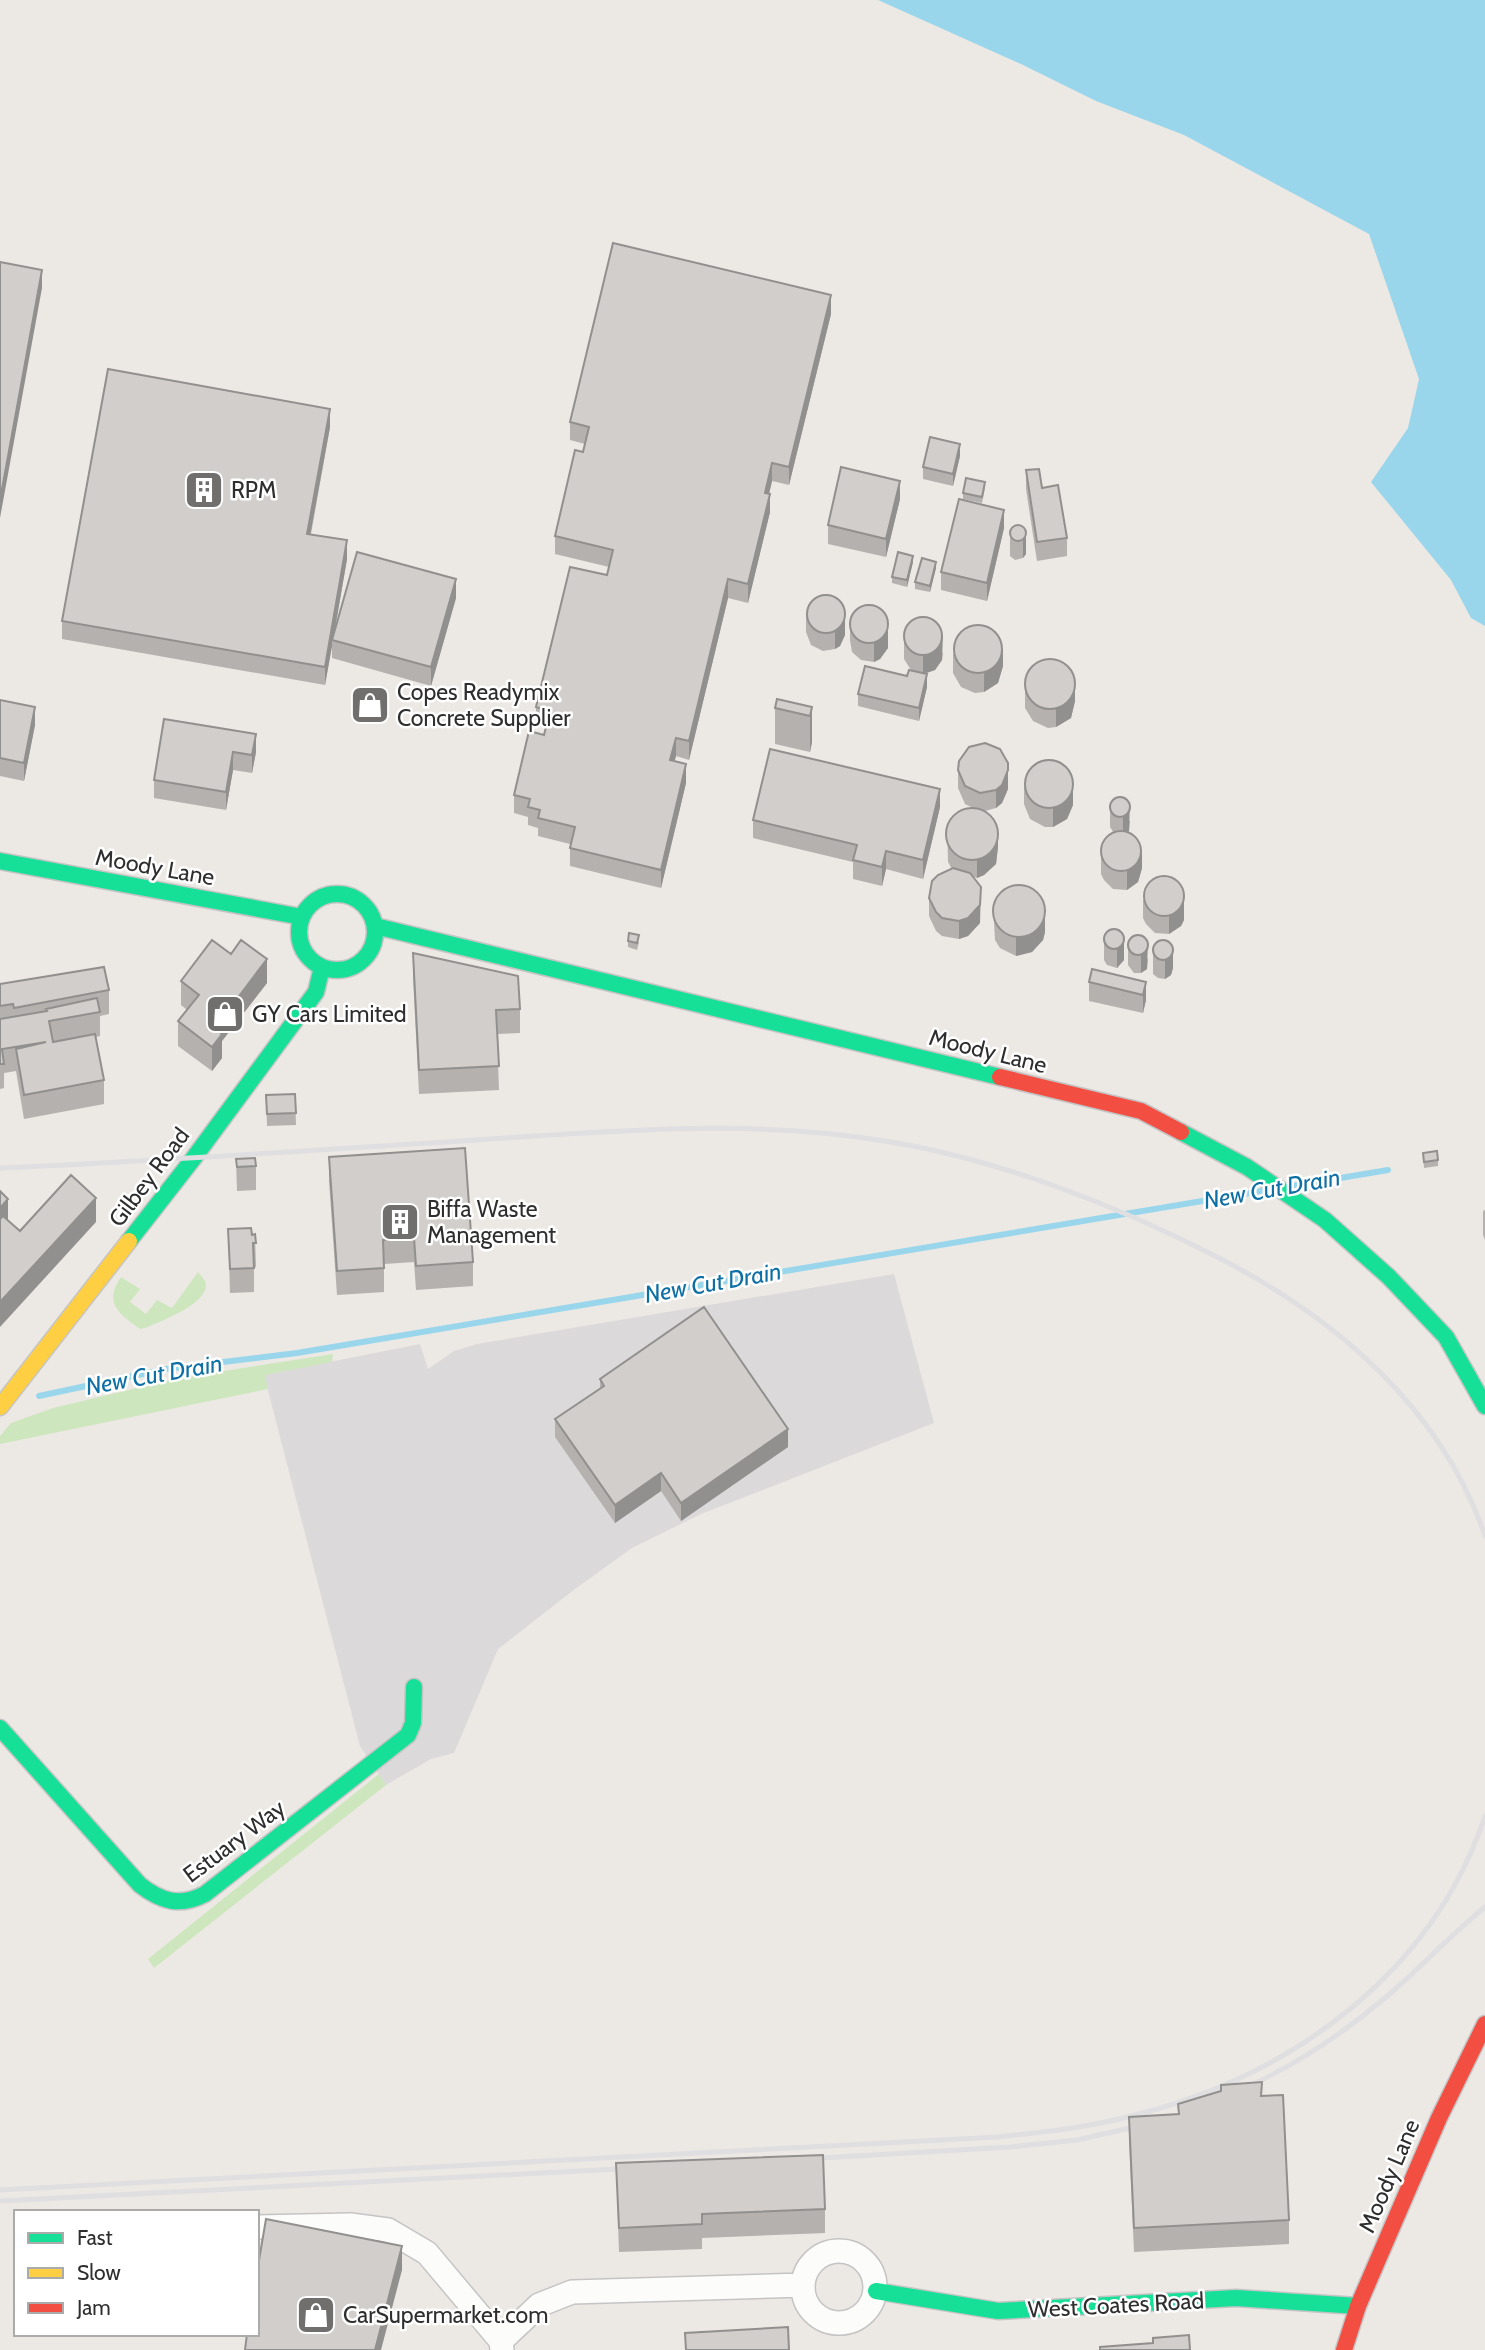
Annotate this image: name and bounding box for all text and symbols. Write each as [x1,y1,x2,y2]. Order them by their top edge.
building icon: RPM [183,469,225,511]
place label: RPM [231,476,276,504]
place label: Copes Readymix Concrete Supplier [397,678,571,732]
shop icon: Copes Readymix Concrete Supplier [349,684,391,726]
street label: Moody Lane [93,843,217,891]
shop icon: GY Cars Limited [204,993,246,1035]
place label: GY Cars Limited [252,1000,407,1028]
street label: Moody Lane [926,1023,1050,1079]
street label: Gilbey Road [103,1122,195,1232]
water label: New Cut Drain [1201,1162,1343,1215]
place label: Biffa Waste Management [427,1195,556,1249]
building icon: Biffa Waste Management [379,1201,421,1243]
water label: New Cut Drain [642,1256,784,1309]
water label: New Cut Drain [83,1348,225,1401]
street label: Estuary Way [178,1793,291,1888]
street label: Moody Lane [1353,2115,1426,2237]
legend [14,2210,259,2336]
text: Fast [77,2225,113,2250]
text: Slow [77,2260,121,2285]
street label: West Coates Road [1027,2286,1205,2324]
shop icon: CarSupermarket.com [295,2294,337,2336]
text: Jam [76,2295,111,2320]
place label: CarSupermarket.com [343,2301,548,2329]

